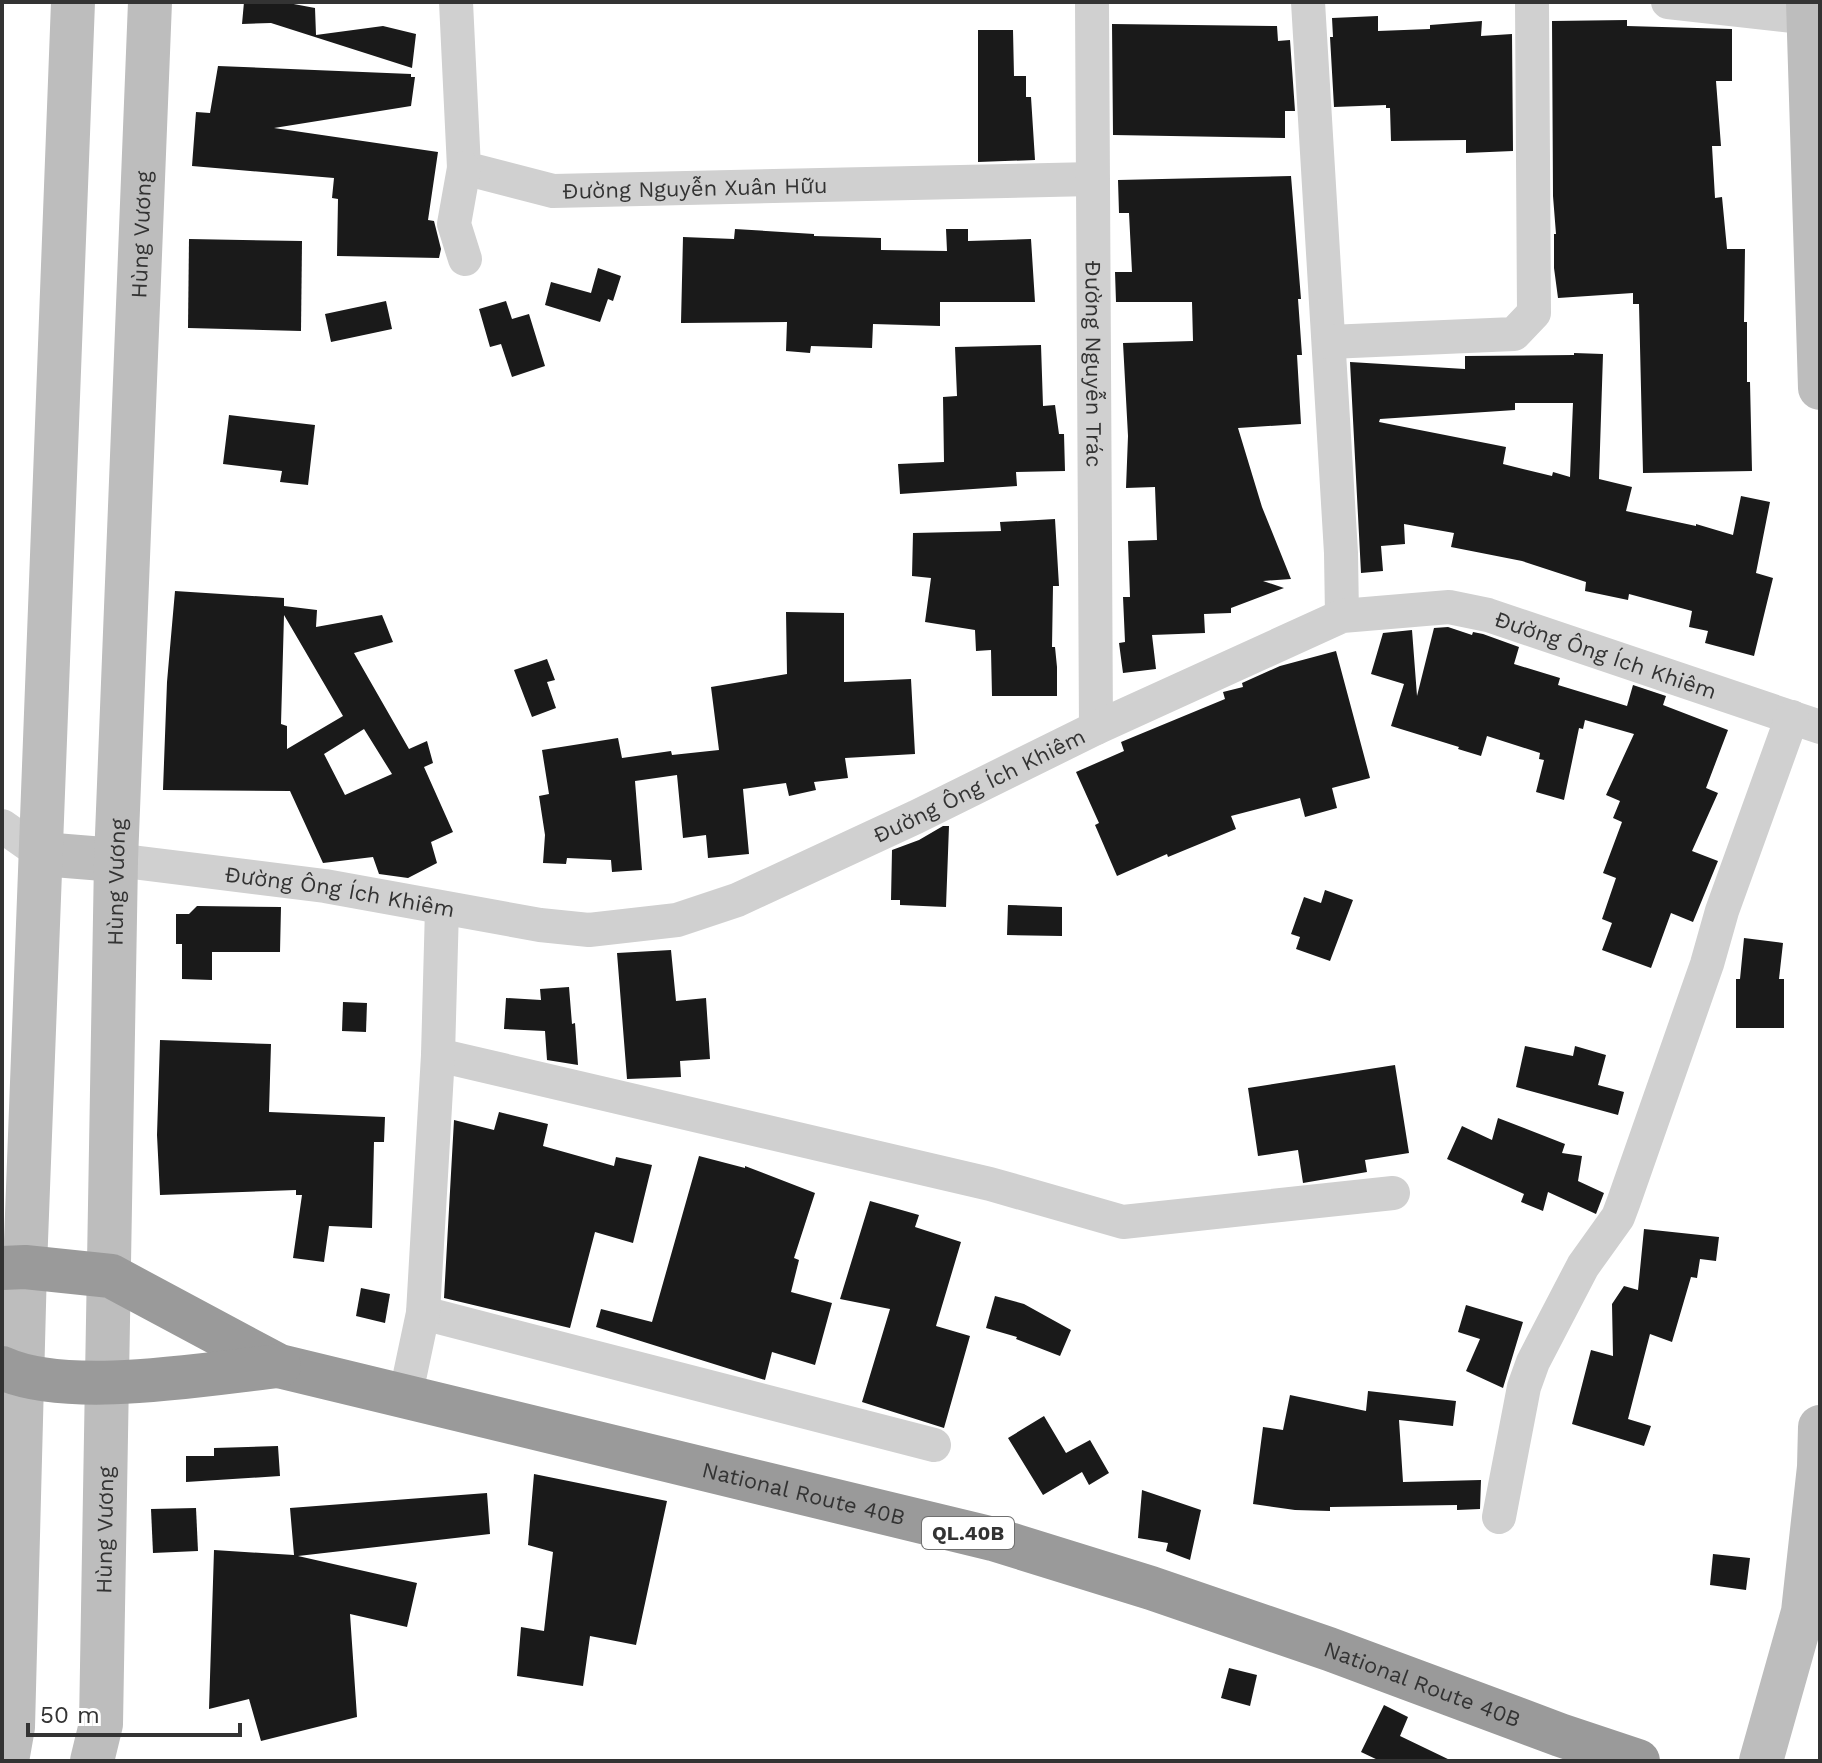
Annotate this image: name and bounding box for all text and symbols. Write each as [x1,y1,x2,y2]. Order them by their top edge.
street label: Hùng Vương [126,170,156,299]
street label: Đường Nguyễn Xuân Hữu [562,172,828,203]
street label: Đường Nguyễn Trác [1081,260,1107,468]
street label: Đường Ông Ích Khiêm [1492,606,1720,704]
street label: Đường Ông Ích Khiêm [869,723,1089,848]
street label: Hùng Vương [102,818,130,946]
street label: Đường Ông Ích Khiêm [223,861,457,922]
street label: National Route 40B [700,1457,908,1530]
street label: Hùng Vương [91,1466,118,1594]
road number: QL.40B [922,1517,1014,1549]
street label: National Route 40B [1321,1636,1524,1732]
scale bar [28,1687,240,1737]
text: 50 m [40,1701,100,1729]

